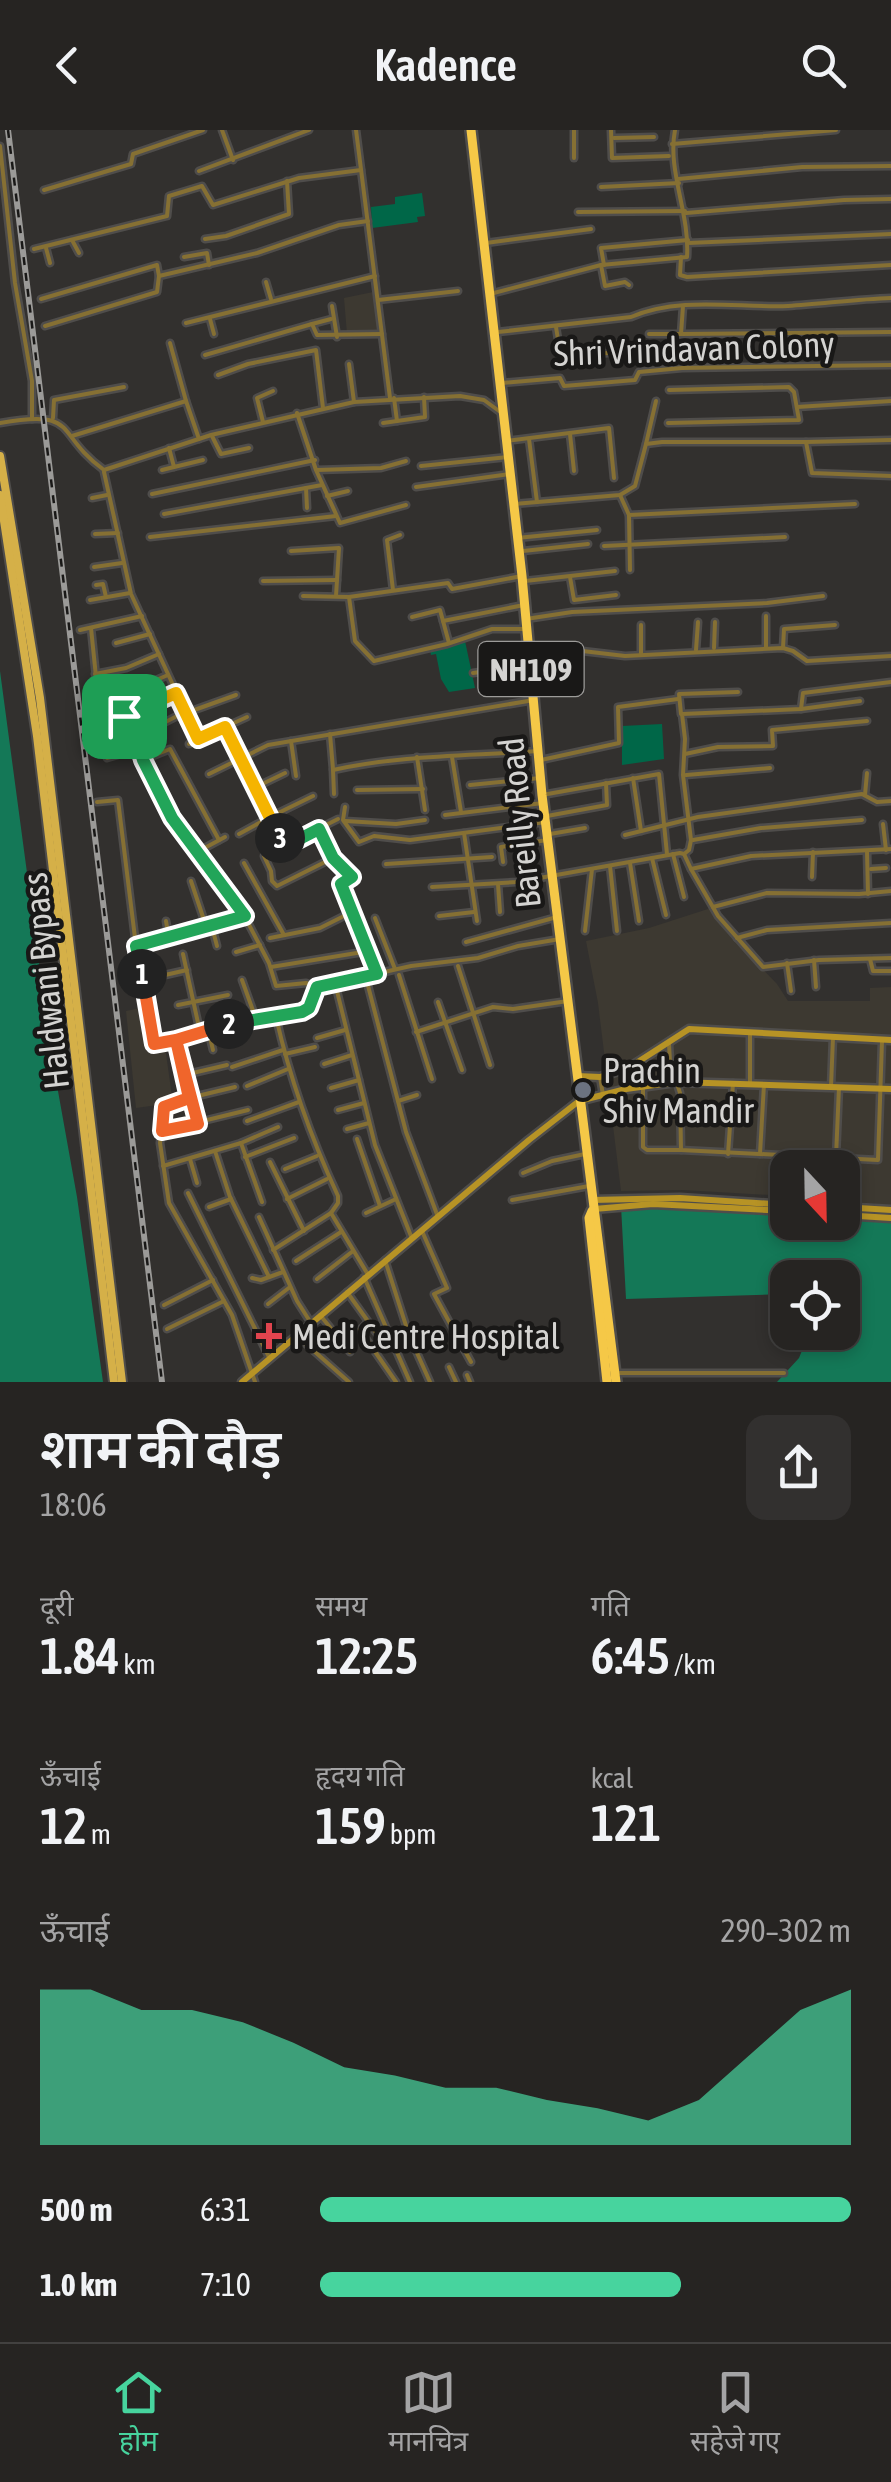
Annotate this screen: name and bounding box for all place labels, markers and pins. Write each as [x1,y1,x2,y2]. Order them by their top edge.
pin [82,674,167,759]
pin: 3 [255,813,305,863]
pin: 1 [117,949,167,999]
pin: 2 [204,999,254,1049]
place label: Prachin Shiv Mandir [603,1050,754,1130]
marker: Prachin Shiv Mandir [572,1079,594,1101]
place label: Medi Centre Hospital [292,1316,560,1356]
marker: Medi Centre Hospital [256,1323,282,1349]

